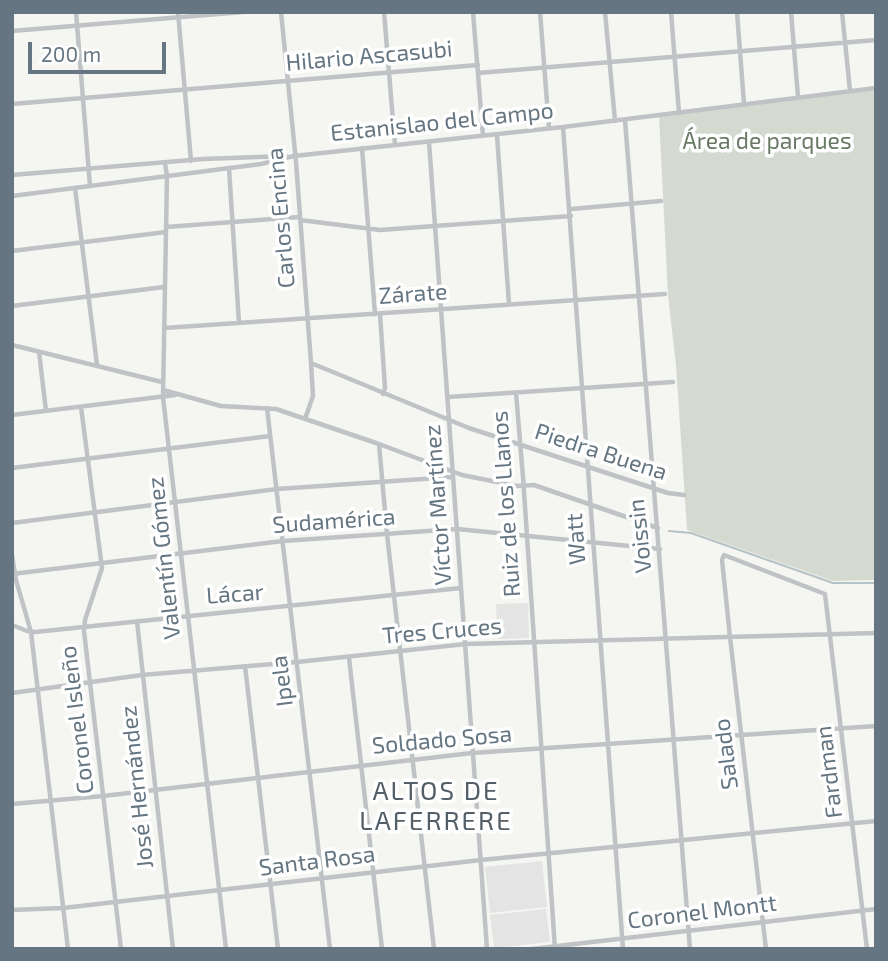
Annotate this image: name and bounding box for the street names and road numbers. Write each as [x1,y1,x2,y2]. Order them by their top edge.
street label: Hilario Ascasubi [285,35,453,77]
street label: Estanislao del Campo [329,97,555,147]
street label: Carlos Encina [261,147,301,289]
street label: Zárate [378,278,448,310]
street label: Ruiz de los Llanos [486,410,526,598]
street label: Piedra Buena [531,418,671,486]
street label: Víctor Martínez [419,424,457,586]
street label: Valentín Gómez [142,475,186,641]
street label: Voissin [622,498,658,574]
street label: Sudamérica [272,503,396,539]
street label: Watt [560,512,592,566]
street label: Lácar [205,578,265,610]
street label: Tres Cruces [381,612,503,650]
street label: Coronel Isleño [54,644,100,796]
street label: Ipela [265,654,299,708]
street label: José Hernández [115,704,159,870]
street label: Salado [708,717,744,791]
street label: Soldado Sosa [371,720,513,760]
street label: Fardman [810,724,848,820]
street label: Santa Rosa [257,840,377,882]
street label: Coronel Montt [626,889,778,935]

